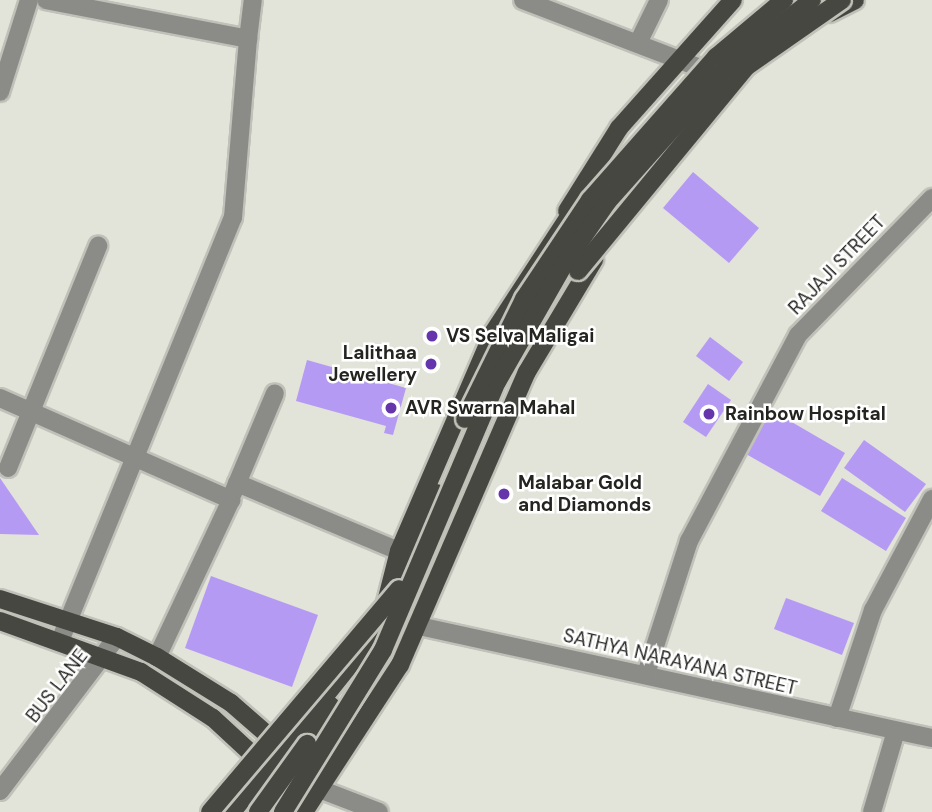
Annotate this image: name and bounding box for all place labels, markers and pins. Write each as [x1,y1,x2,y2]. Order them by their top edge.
place label: VS Selva Maligai [446,325,594,347]
marker: VS Selva Maligai [424,328,440,344]
place label: Lalithaa Jewellery [328,342,417,386]
marker: Lalithaa Jewellery [423,356,439,372]
place label: AVR Swarna Mahal [405,397,575,419]
marker: AVR Swarna Mahal [383,400,399,416]
place label: Rainbow Hospital [725,403,886,425]
marker: Rainbow Hospital [699,404,719,424]
place label: Malabar Gold and Diamonds [518,472,651,516]
marker: Malabar Gold and Diamonds [496,486,512,502]

